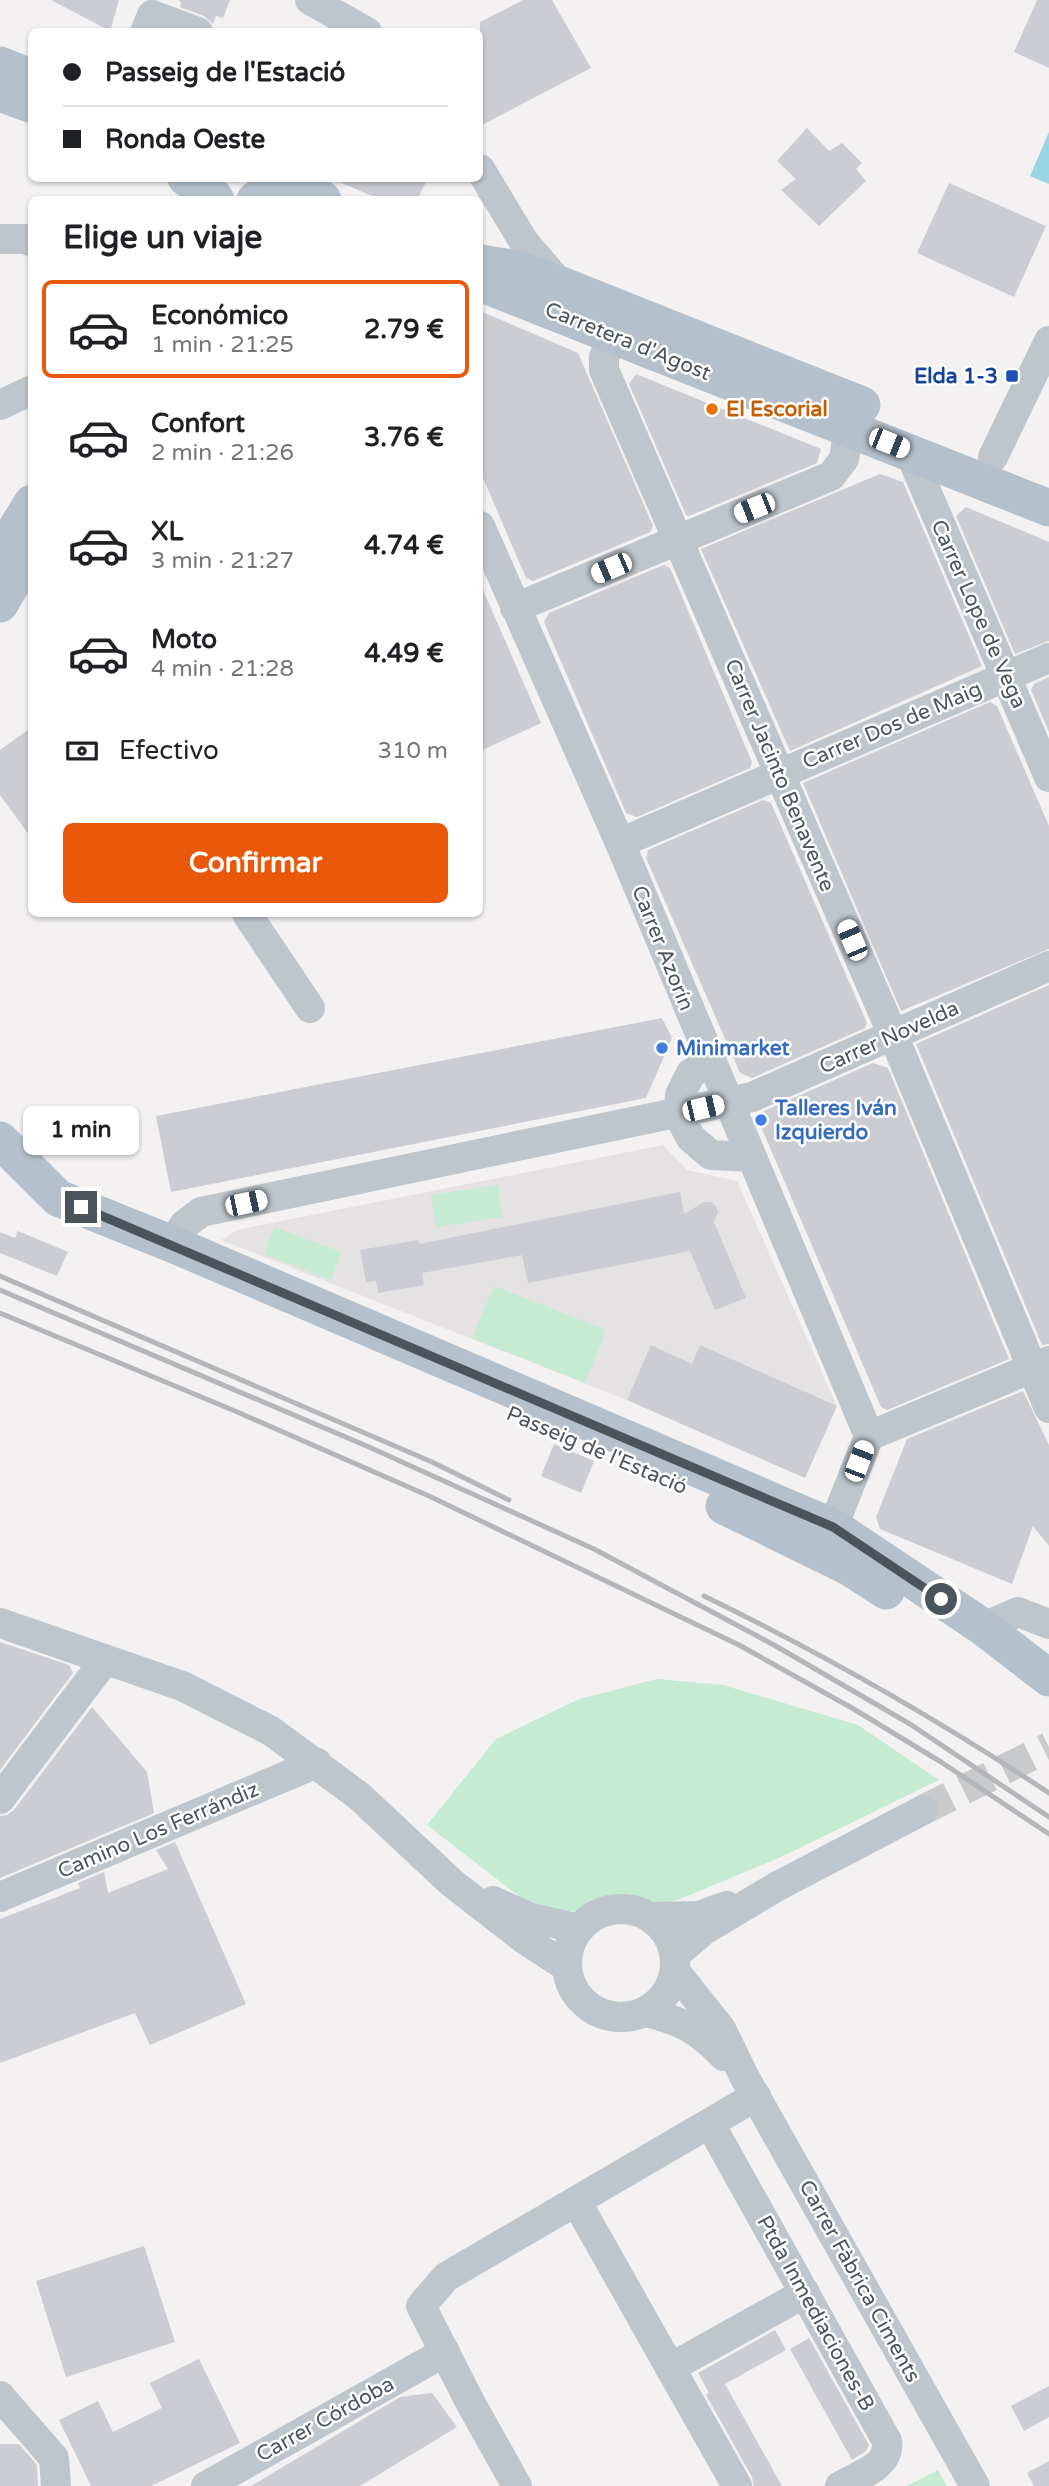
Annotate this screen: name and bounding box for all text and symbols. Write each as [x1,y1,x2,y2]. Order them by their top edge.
text: Passeig de l'Estació [105,57,345,88]
text: Ronda Oeste [105,124,265,155]
text: Elige un viaje [63,219,262,257]
street label: Carretera d'Agost [541,297,714,386]
icon: car [67,298,130,361]
text: Económico [151,300,288,331]
text: 2.79 € [364,314,444,345]
text: 1 min · 21:25 [151,331,294,359]
place label: Elda 1-3 [914,364,998,389]
marker: Elda 1-3 [1004,368,1020,384]
place label: El Escorial [726,397,828,422]
marker: El Escorial [704,401,720,417]
icon: car [67,406,130,469]
text: Confort [151,408,245,439]
text: 3.76 € [364,422,444,453]
car [866,425,913,461]
text: 2 min · 21:26 [151,439,294,467]
car [731,490,778,526]
icon: car [67,514,130,577]
text: XL [151,516,183,547]
street label: Carrer Lope de Vega [926,516,1031,712]
text: 4.74 € [364,530,444,561]
text: 3 min · 21:27 [151,547,294,575]
car [588,550,635,586]
icon: car [67,622,130,685]
text: Moto [151,624,217,655]
text: 4.49 € [364,638,444,669]
text: 4 min · 21:28 [151,655,294,683]
street label: Carrer Jacinto Benavente [719,655,840,895]
street label: Carrer Dos de Maig [799,676,986,775]
icon: cash [63,732,101,770]
text: Efectivo [119,735,219,766]
text: 310 m [378,737,448,765]
button: Confirmar [63,823,448,903]
street label: Carrer Azorín [626,882,699,1014]
car [835,917,870,963]
street label: Carrer Novelda [816,996,963,1079]
place label: Minimarket [676,1036,790,1061]
marker: Minimarket [654,1040,670,1056]
car [681,1093,726,1123]
place label: Talleres Iván Izquierdo [774,1096,897,1145]
callout: 1 min [23,1106,139,1154]
marker: Talleres Iván Izquierdo [753,1112,769,1128]
text: 1 min [50,1116,112,1144]
car [224,1188,269,1218]
route end [65,1191,97,1223]
street label: Passeig de l'Estació [503,1401,691,1500]
car [842,1438,877,1484]
route start [925,1583,957,1615]
street label: Camino Los Ferrándiz [54,1777,262,1884]
street label: Carrer Fàbrica Ciments [794,2176,926,2387]
street label: Ptda Inmediaciones-B [751,2211,880,2415]
street label: Carrer Córdoba [252,2371,398,2468]

